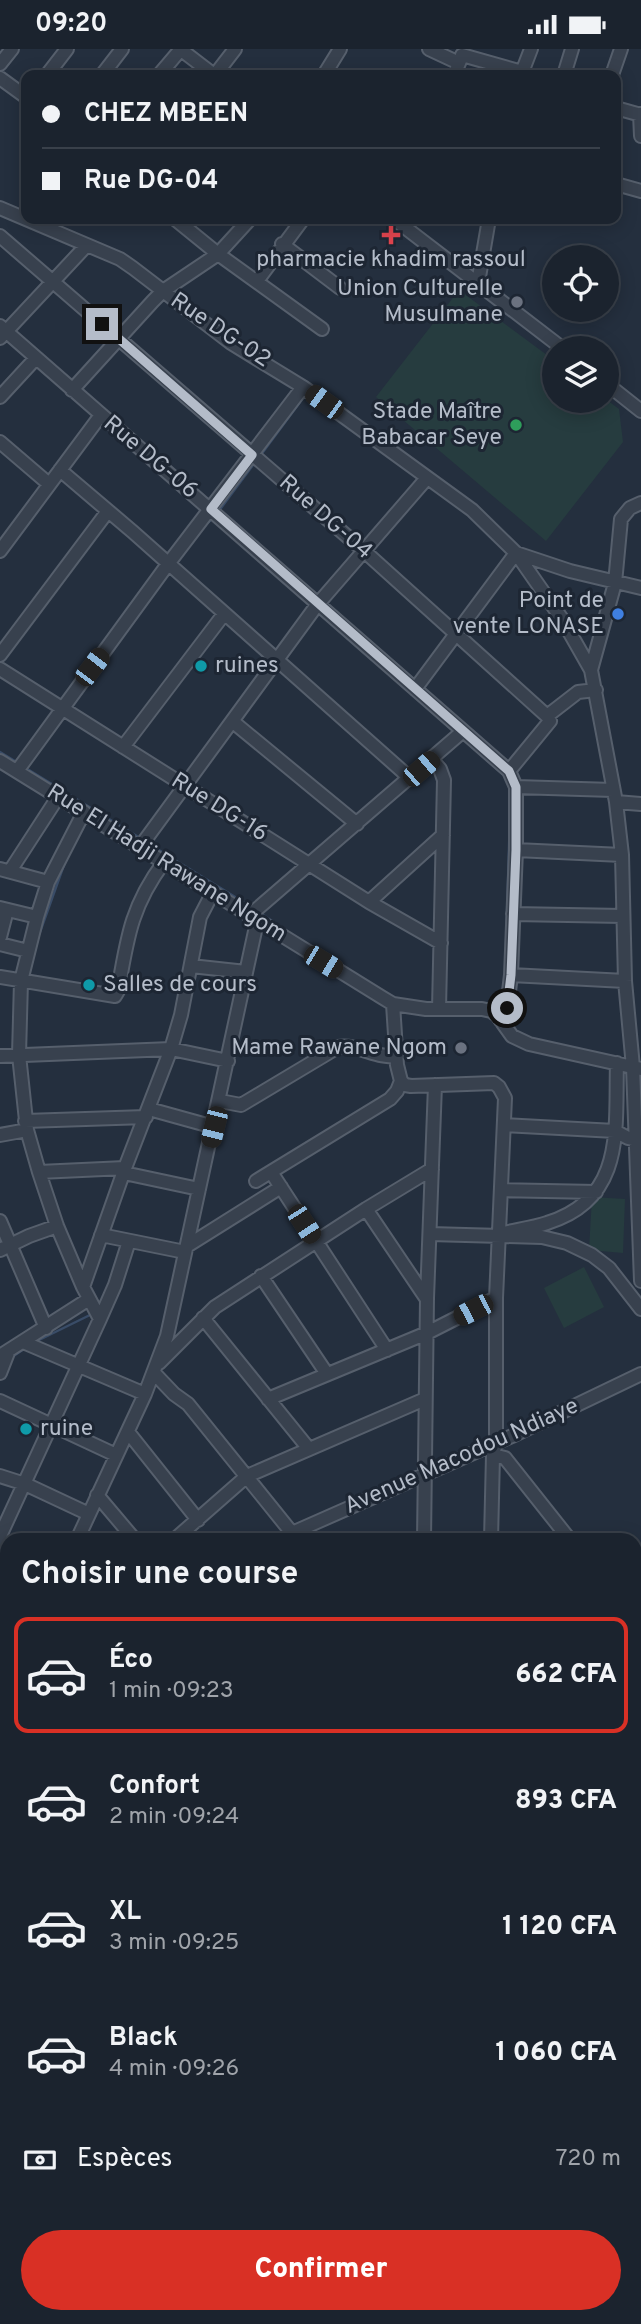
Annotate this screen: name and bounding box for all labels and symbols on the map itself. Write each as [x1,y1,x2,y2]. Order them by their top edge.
marker: pharmacie khadim rassoul [383,227,399,243]
place label: pharmacie khadim rassoul [256,246,526,275]
place label: Union Culturelle Musulmane [337,275,503,330]
street label: Rue DG-02 [164,287,276,375]
marker: Union Culturelle Musulmane [509,294,525,310]
route end [86,308,118,340]
car [301,381,348,423]
place label: Stade Maître Babacar Seye [361,398,502,453]
street label: Rue DG-06 [97,410,203,506]
marker: Stade Maître Babacar Seye [508,417,524,433]
street label: Rue DG-04 [272,469,378,567]
place label: Point de vente LONASE [453,587,604,642]
marker: Point de vente LONASE [610,606,626,622]
car [71,644,114,690]
place label: ruines [215,652,279,681]
marker: ruines [193,658,209,674]
car [399,747,444,791]
street label: Rue DG-16 [165,767,273,849]
street label: Rue El Hadji Rawane Ngom [41,778,291,950]
car [300,942,347,982]
place label: Salles de cours [103,971,257,1000]
marker: Salles de cours [81,977,97,993]
route start [491,992,523,1024]
place label: Mame Rawane Ngom [231,1034,447,1063]
marker: Mame Rawane Ngom [453,1040,469,1056]
car [199,1104,230,1150]
car [284,1201,325,1247]
car [450,1291,497,1329]
street label: Avenue Macodou Ndiaye [340,1392,584,1522]
place label: ruine [40,1415,93,1444]
marker: ruine [18,1421,34,1437]

